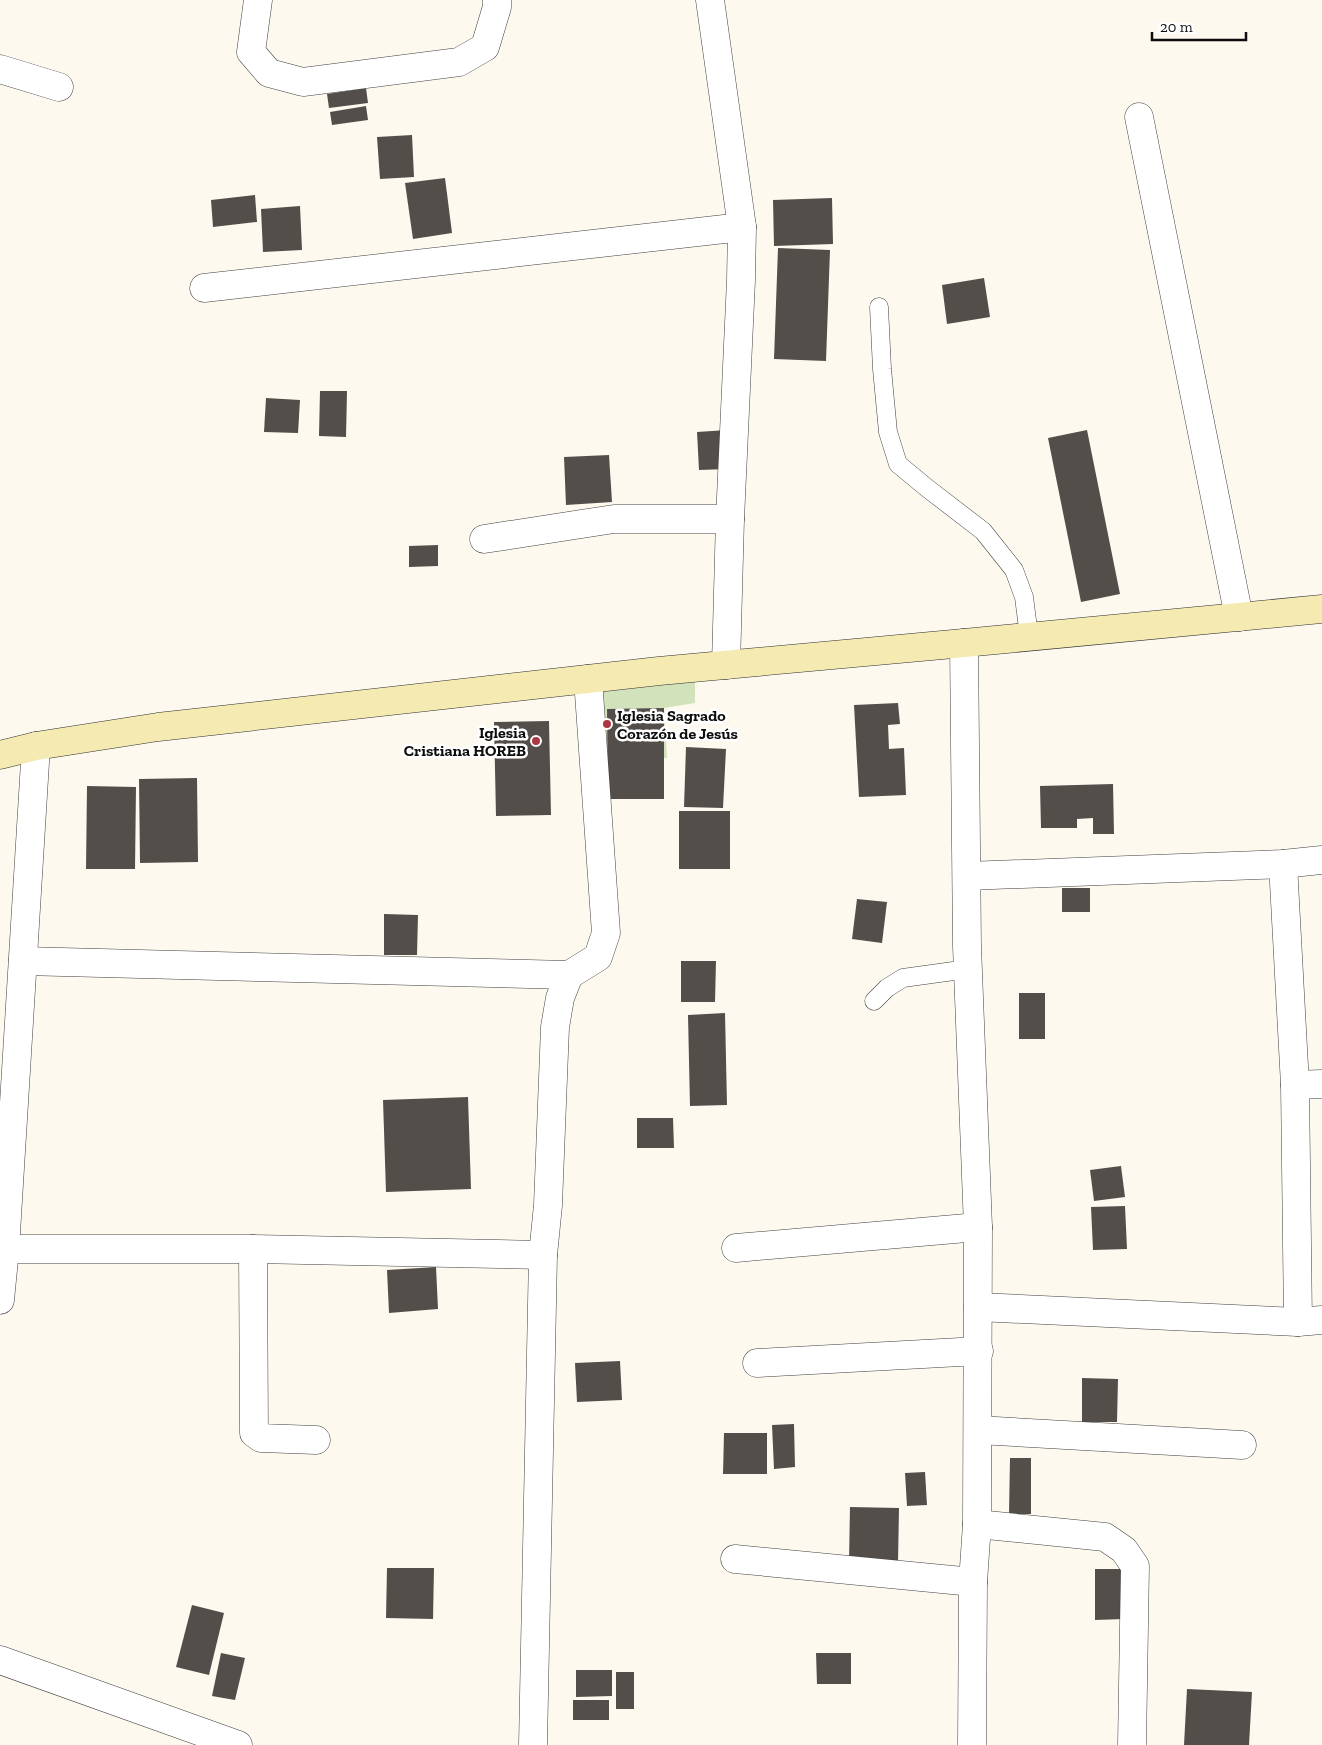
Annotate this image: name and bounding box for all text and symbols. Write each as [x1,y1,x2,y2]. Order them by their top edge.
scale bar [1152,10,1246,42]
text: 20 m [1160,18,1193,36]
place label: Iglesia Sagrado Corazón de Jesús [617,706,738,743]
marker: Iglesia Sagrado Corazón de Jesús [601,718,613,730]
place label: Iglesia Cristiana HOREB [404,723,526,760]
marker: Iglesia Cristiana HOREB [530,735,542,747]

